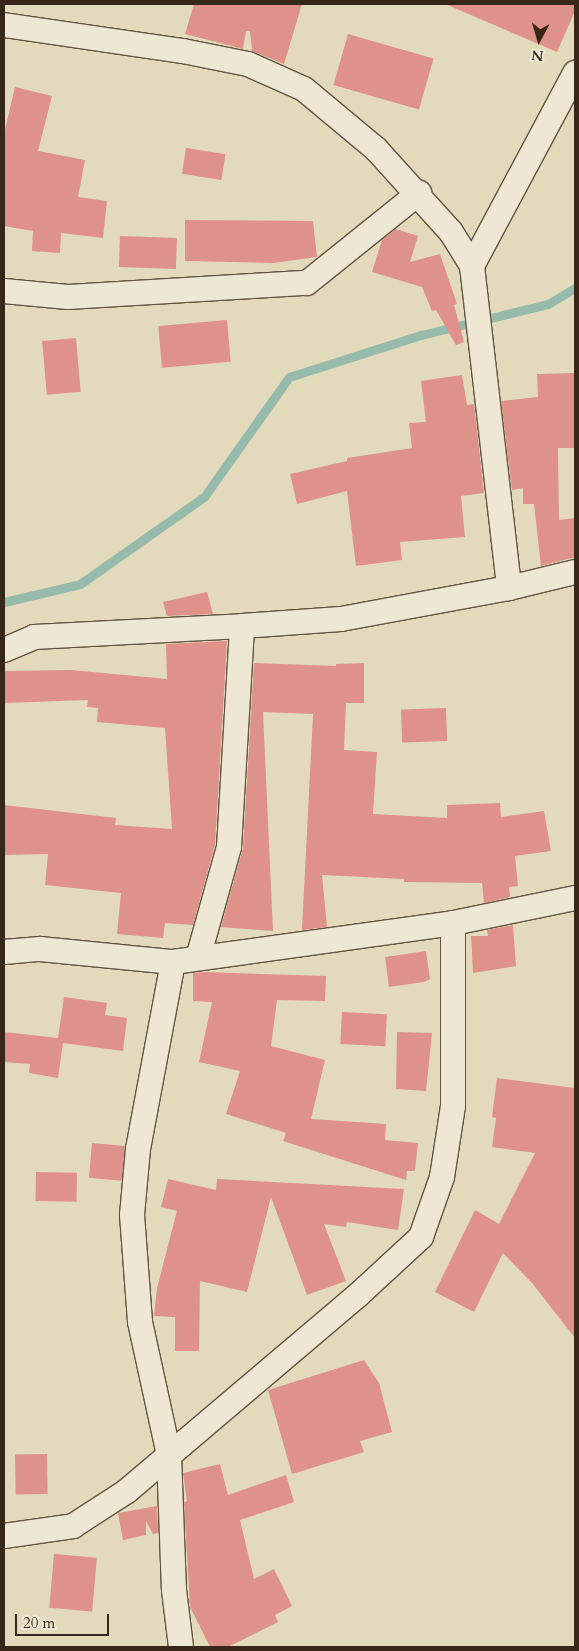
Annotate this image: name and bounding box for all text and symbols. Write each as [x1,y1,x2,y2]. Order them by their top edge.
north arrow [514,15,564,65]
text: N [530,45,544,65]
scale bar [18,1604,111,1636]
text: 20 m [23,1613,55,1633]

